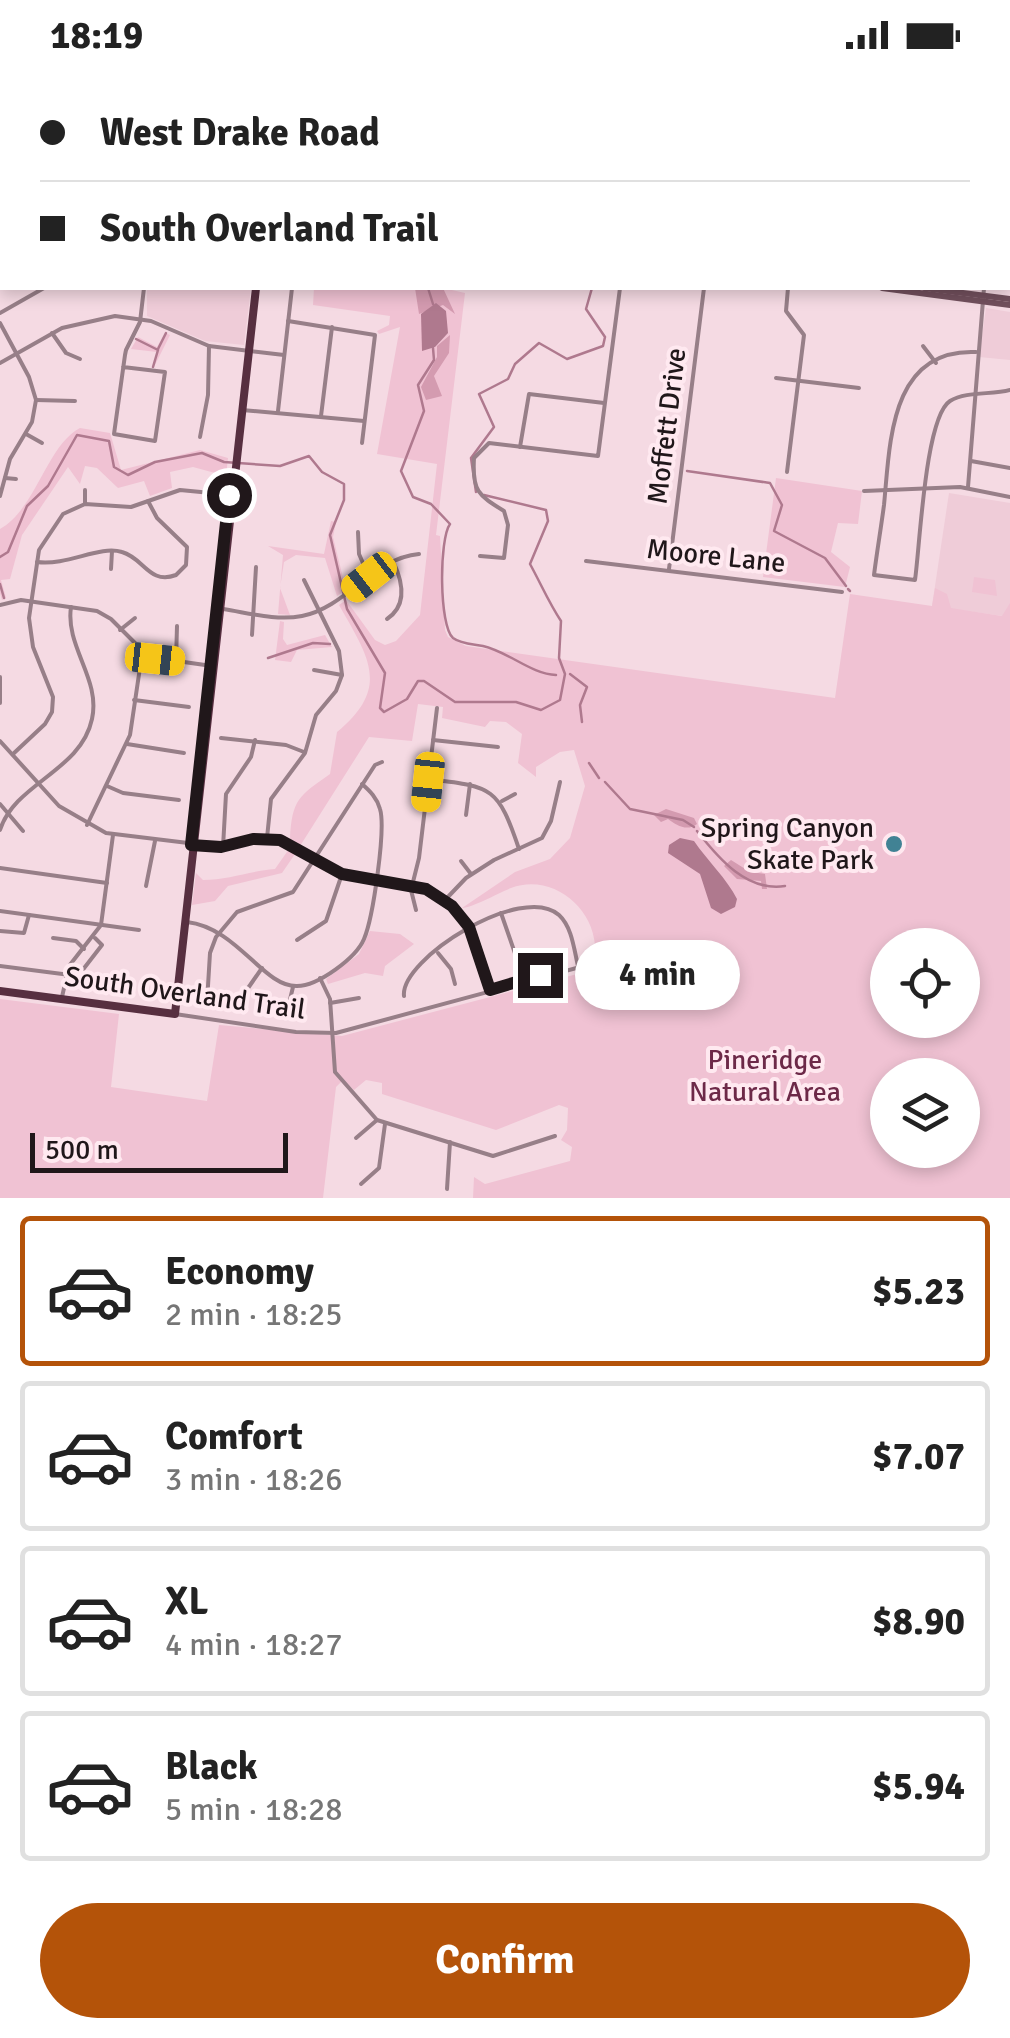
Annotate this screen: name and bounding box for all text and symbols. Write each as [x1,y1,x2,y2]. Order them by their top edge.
text: 18:19 [50,12,143,59]
text: West Drake Road [100,109,380,156]
text: South Overland Trail [100,205,439,252]
street label: Moffett Drive [641,346,693,506]
route start [207,473,252,518]
street label: Moore Lane [645,532,787,580]
car [336,547,402,607]
car [124,641,186,677]
car [410,751,446,813]
place label: Spring Canyon Skate Park [701,811,874,877]
marker: Spring Canyon Skate Park [883,833,905,855]
map controls [870,928,980,1168]
button: locate [870,928,980,1038]
callout: 4 min [575,940,740,1010]
route end [518,953,563,998]
text: 4 min [619,955,696,994]
street label: South Overland Trail [62,959,308,1027]
park label: Pineridge Natural Area [689,1043,841,1109]
button: layers [870,1058,980,1168]
scale bar [30,1128,288,1172]
text: 500 m [45,1133,119,1167]
icon: car [45,1246,135,1336]
text: Economy [165,1248,314,1295]
text: $5.23 [872,1268,965,1315]
text: 2 min · 18:25 [165,1295,343,1334]
icon: car [45,1411,135,1501]
text: Comfort [165,1413,303,1460]
text: $7.07 [872,1433,965,1480]
text: 3 min · 18:26 [165,1460,343,1499]
icon: car [45,1576,135,1666]
text: XL [165,1578,208,1625]
text: $8.90 [872,1598,965,1645]
text: 4 min · 18:27 [165,1625,343,1664]
icon: car [45,1741,135,1831]
text: Black [165,1743,258,1790]
text: $5.94 [872,1763,965,1810]
text: 5 min · 18:28 [165,1790,343,1829]
button: Confirm [40,1903,970,2018]

